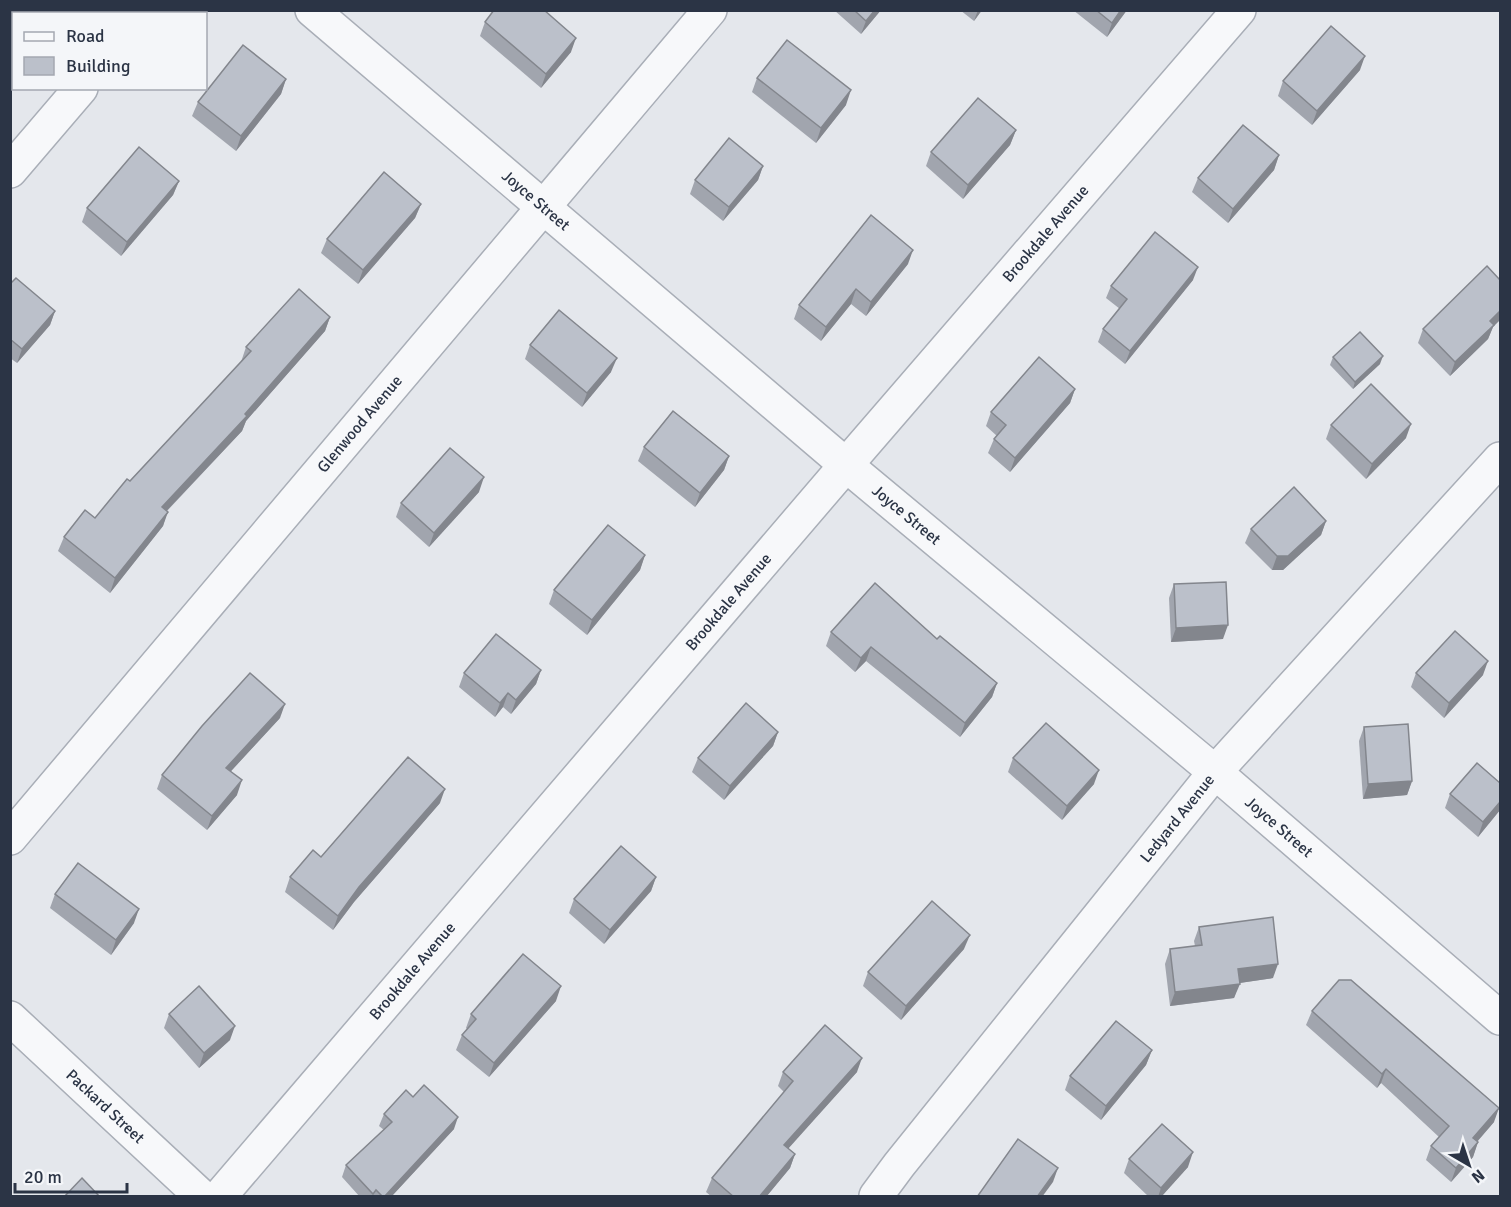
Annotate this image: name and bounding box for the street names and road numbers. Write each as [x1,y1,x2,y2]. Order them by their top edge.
street label: Joyce Street [498,166,574,236]
street label: Brookdale Avenue [998,181,1093,287]
street label: Glenwood Avenue [313,371,407,477]
street label: Joyce Street [868,481,945,550]
street label: Brookdale Avenue [681,549,776,655]
street label: Ledyard Avenue [1136,770,1219,867]
street label: Joyce Street [1241,792,1317,862]
street label: Brookdale Avenue [365,918,460,1024]
street label: Packard Street [62,1065,149,1148]

